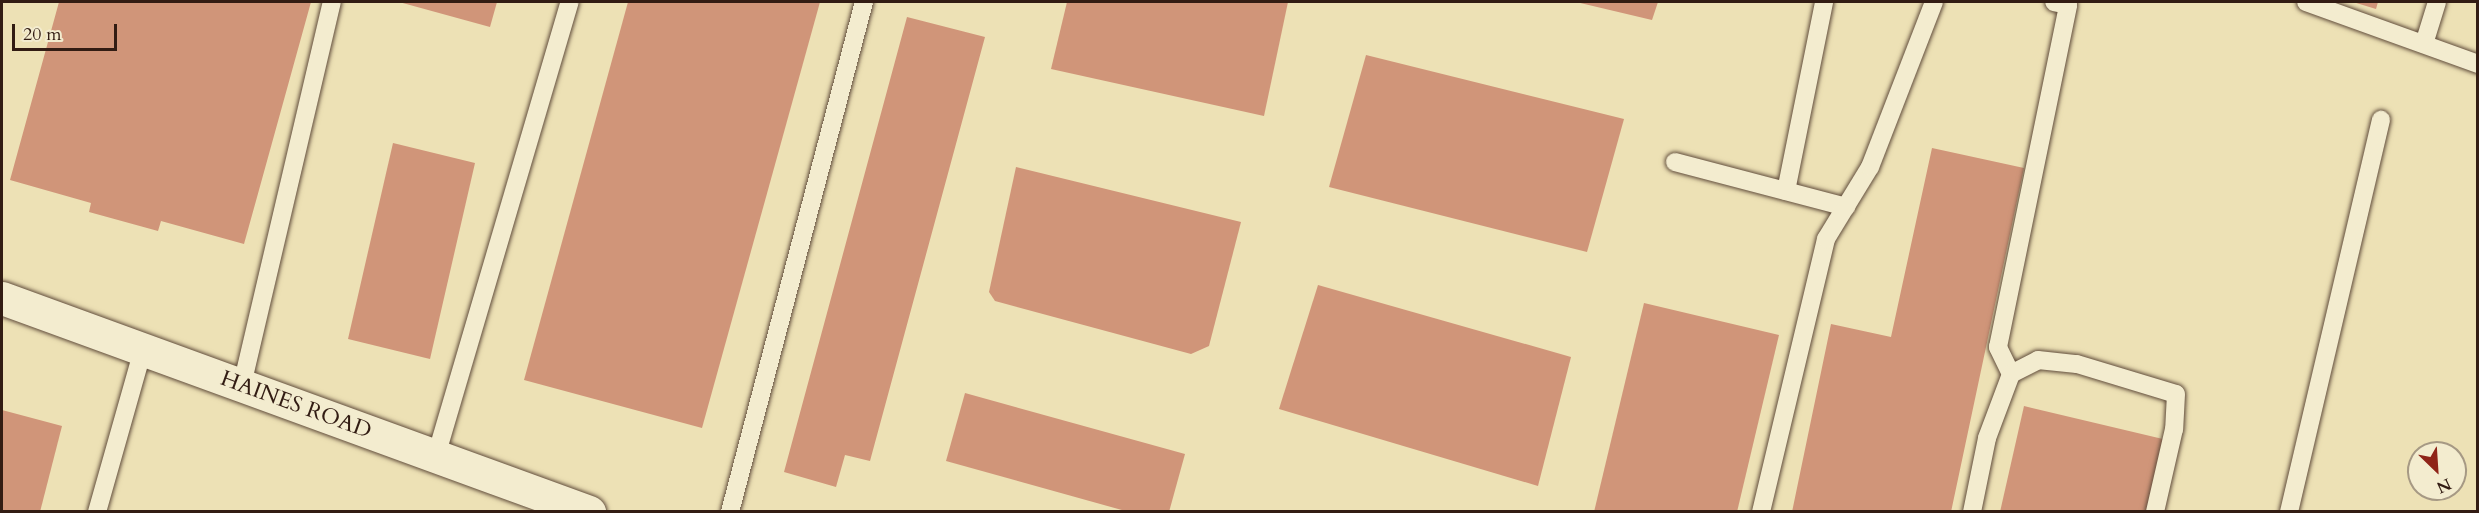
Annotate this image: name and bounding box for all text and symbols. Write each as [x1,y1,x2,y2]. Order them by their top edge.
scale bar [15,12,120,50]
text: 20 m [23,22,62,47]
street label: HAINES ROAD [217,365,375,445]
north arrow [2407,441,2467,501]
text: N [2433,473,2455,498]

